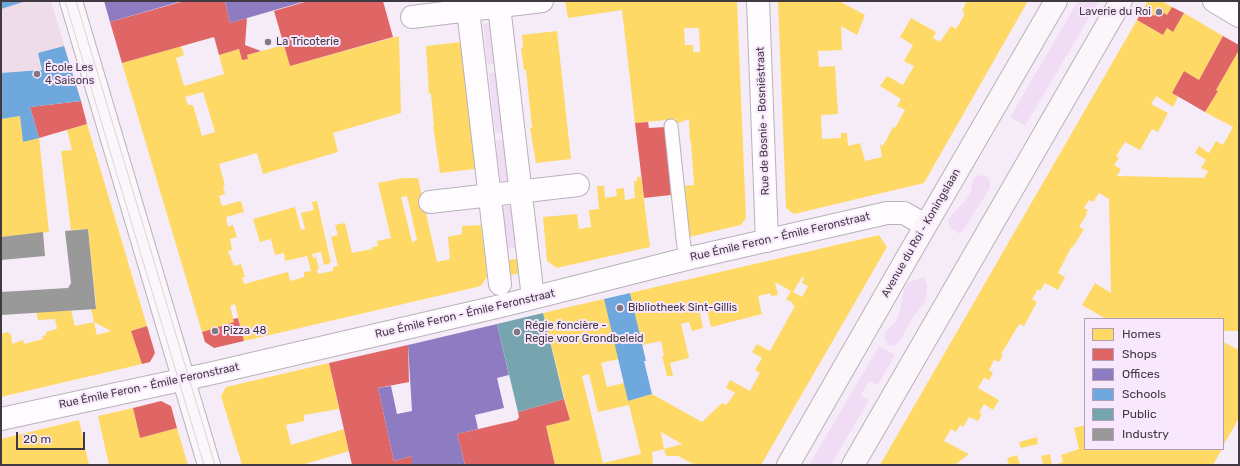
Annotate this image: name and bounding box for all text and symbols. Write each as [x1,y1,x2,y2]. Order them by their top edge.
place label: Laverie du Roi [1079,5,1151,19]
marker: Laverie du Roi [1154,7,1164,17]
place label: La Tricoterie [276,35,339,49]
marker: La Tricoterie [263,37,273,47]
street label: Rue de Bosnie - Bosniëstraat [754,46,772,196]
place label: École Les 4 Saisons [45,61,94,87]
marker: École Les 4 Saisons [32,69,42,79]
street label: Avenue du Roi - Koningslaan [879,166,963,300]
street label: Rue Émile Feron - Émile Feronstraat [689,210,871,264]
street label: Rue Émile Feron - Émile Feronstraat [374,287,556,341]
place label: Bibliotheek Sint-Gillis [628,301,737,315]
marker: Bibliotheek Sint-Gillis [615,303,625,313]
legend [1084,318,1224,450]
place label: Régie foncière - Regie voor Grondbeleid [525,319,644,345]
place label: Pizza 48 [223,324,267,338]
marker: Pizza 48 [210,326,220,336]
marker: Régie foncière - Regie voor Grondbeleid [512,327,522,337]
text: Homes [1122,327,1161,341]
text: Shops [1122,347,1157,361]
street label: Rue Émile Feron - Émile Feronstraat [58,360,240,412]
text: Offices [1122,367,1160,381]
text: Schools [1122,387,1166,401]
text: Public [1122,407,1157,421]
scale bar [18,424,87,450]
text: Industry [1122,427,1169,441]
text: 20 m [23,432,51,446]

